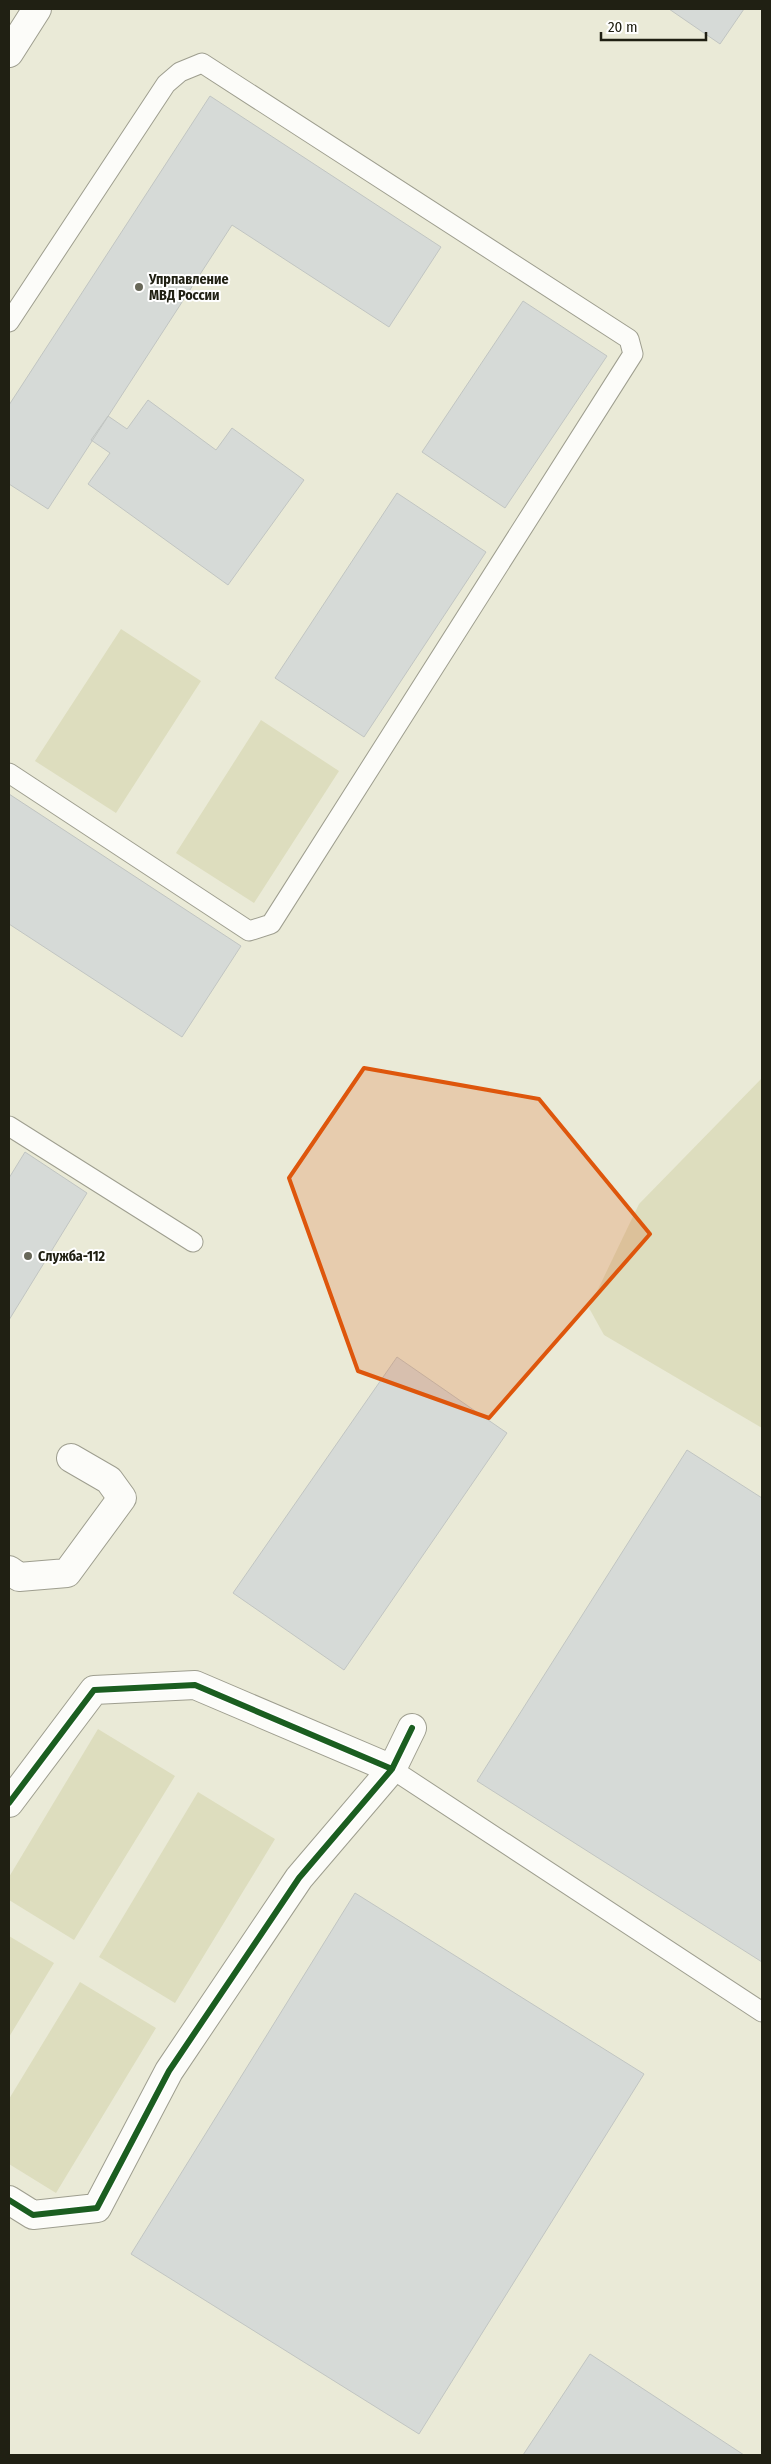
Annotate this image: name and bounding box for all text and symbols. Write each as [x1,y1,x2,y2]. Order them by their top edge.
scale bar [601,10,706,42]
text: 20 m [608,18,638,36]
place label: Упрпавление МВД России [148,271,229,304]
marker: Упрпавление МВД России [133,281,145,293]
place label: Служба-112 [38,1248,106,1265]
marker: Служба-112 [22,1250,34,1262]

